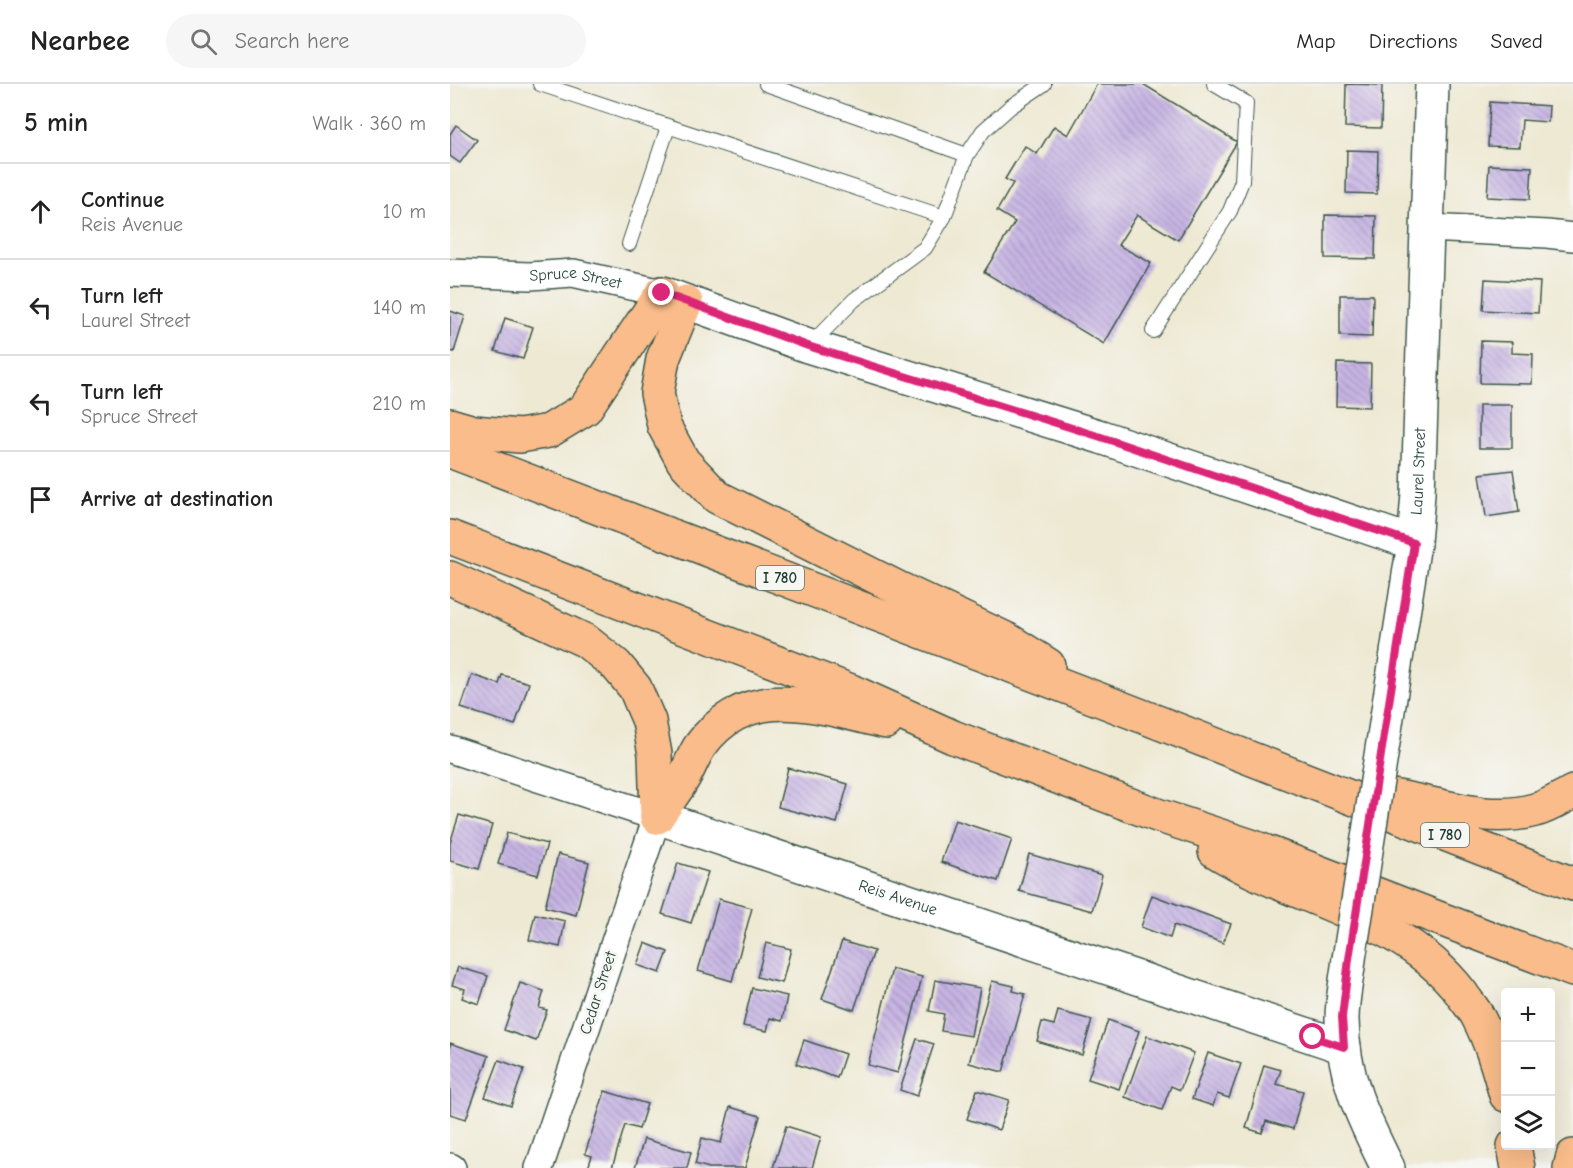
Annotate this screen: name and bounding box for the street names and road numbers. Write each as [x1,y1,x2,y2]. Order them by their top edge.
street label: Spruce Street [529,264,624,293]
street label: Laurel Street [1407,427,1429,516]
road number: I 780 [756,566,804,590]
road number: I 780 [1421,823,1469,847]
street label: Reis Avenue [856,876,940,919]
street label: Cedar Street [576,949,620,1037]

